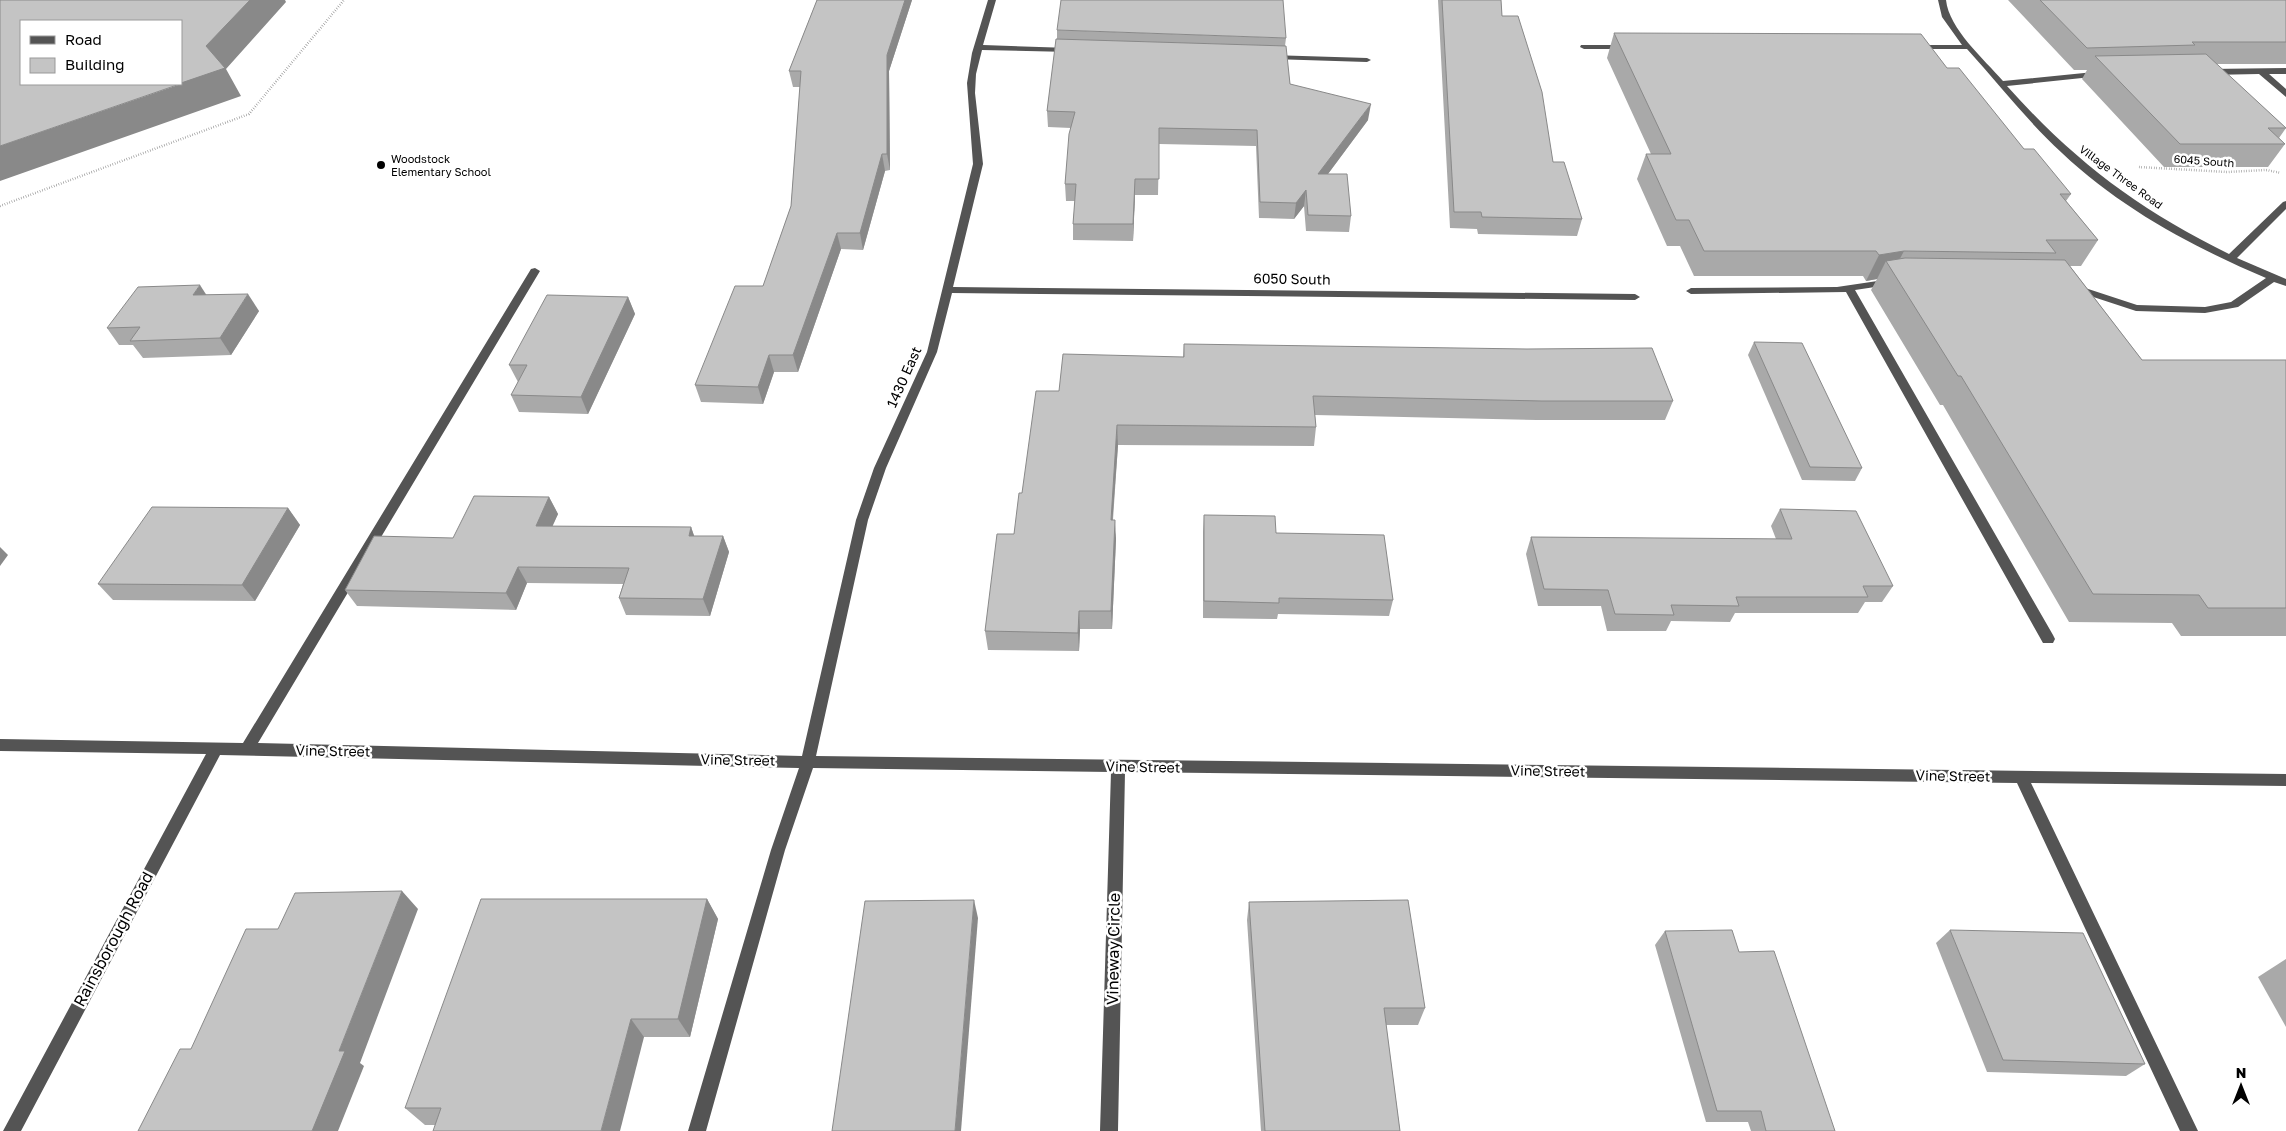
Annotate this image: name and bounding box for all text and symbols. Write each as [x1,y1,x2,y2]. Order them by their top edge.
legend [20,20,182,85]
text: Road [65,30,102,48]
text: Building [65,55,125,73]
street label: Village Three Road [2077,142,2165,211]
place label: Woodstock Elementary School [391,152,491,178]
street label: 6045 South [2173,152,2235,169]
marker: Woodstock Elementary School [375,159,387,171]
street label: 6050 South [1253,269,1331,288]
street label: 1430 East [883,344,925,410]
street label: Vine Street [295,741,371,760]
street label: Vine Street [700,750,776,769]
street label: Vine Street [1105,757,1181,776]
street label: Vine Street [1510,761,1586,780]
street label: Vine Street [1915,766,1991,785]
street label: Rainsborough Road [69,868,157,1010]
street label: Vineway Circle [1102,893,1124,1005]
north arrow [2216,1061,2266,1111]
text: N [2236,1064,2246,1081]

